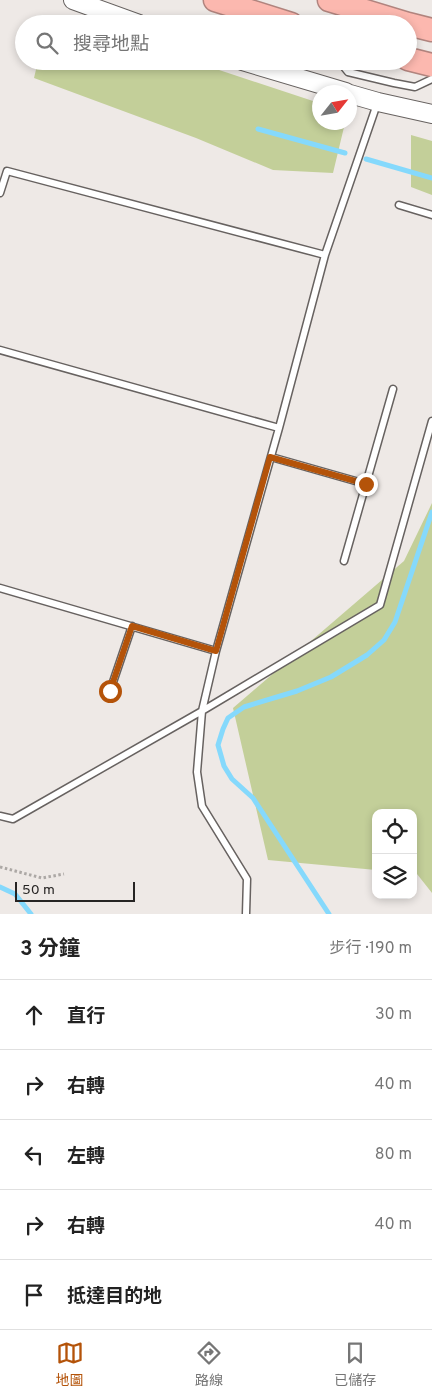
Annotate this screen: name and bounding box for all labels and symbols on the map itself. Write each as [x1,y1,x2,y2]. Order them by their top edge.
north arrow [312,85,357,130]
route end [355,473,378,496]
route start [99,680,122,703]
scale bar [15,879,135,902]

